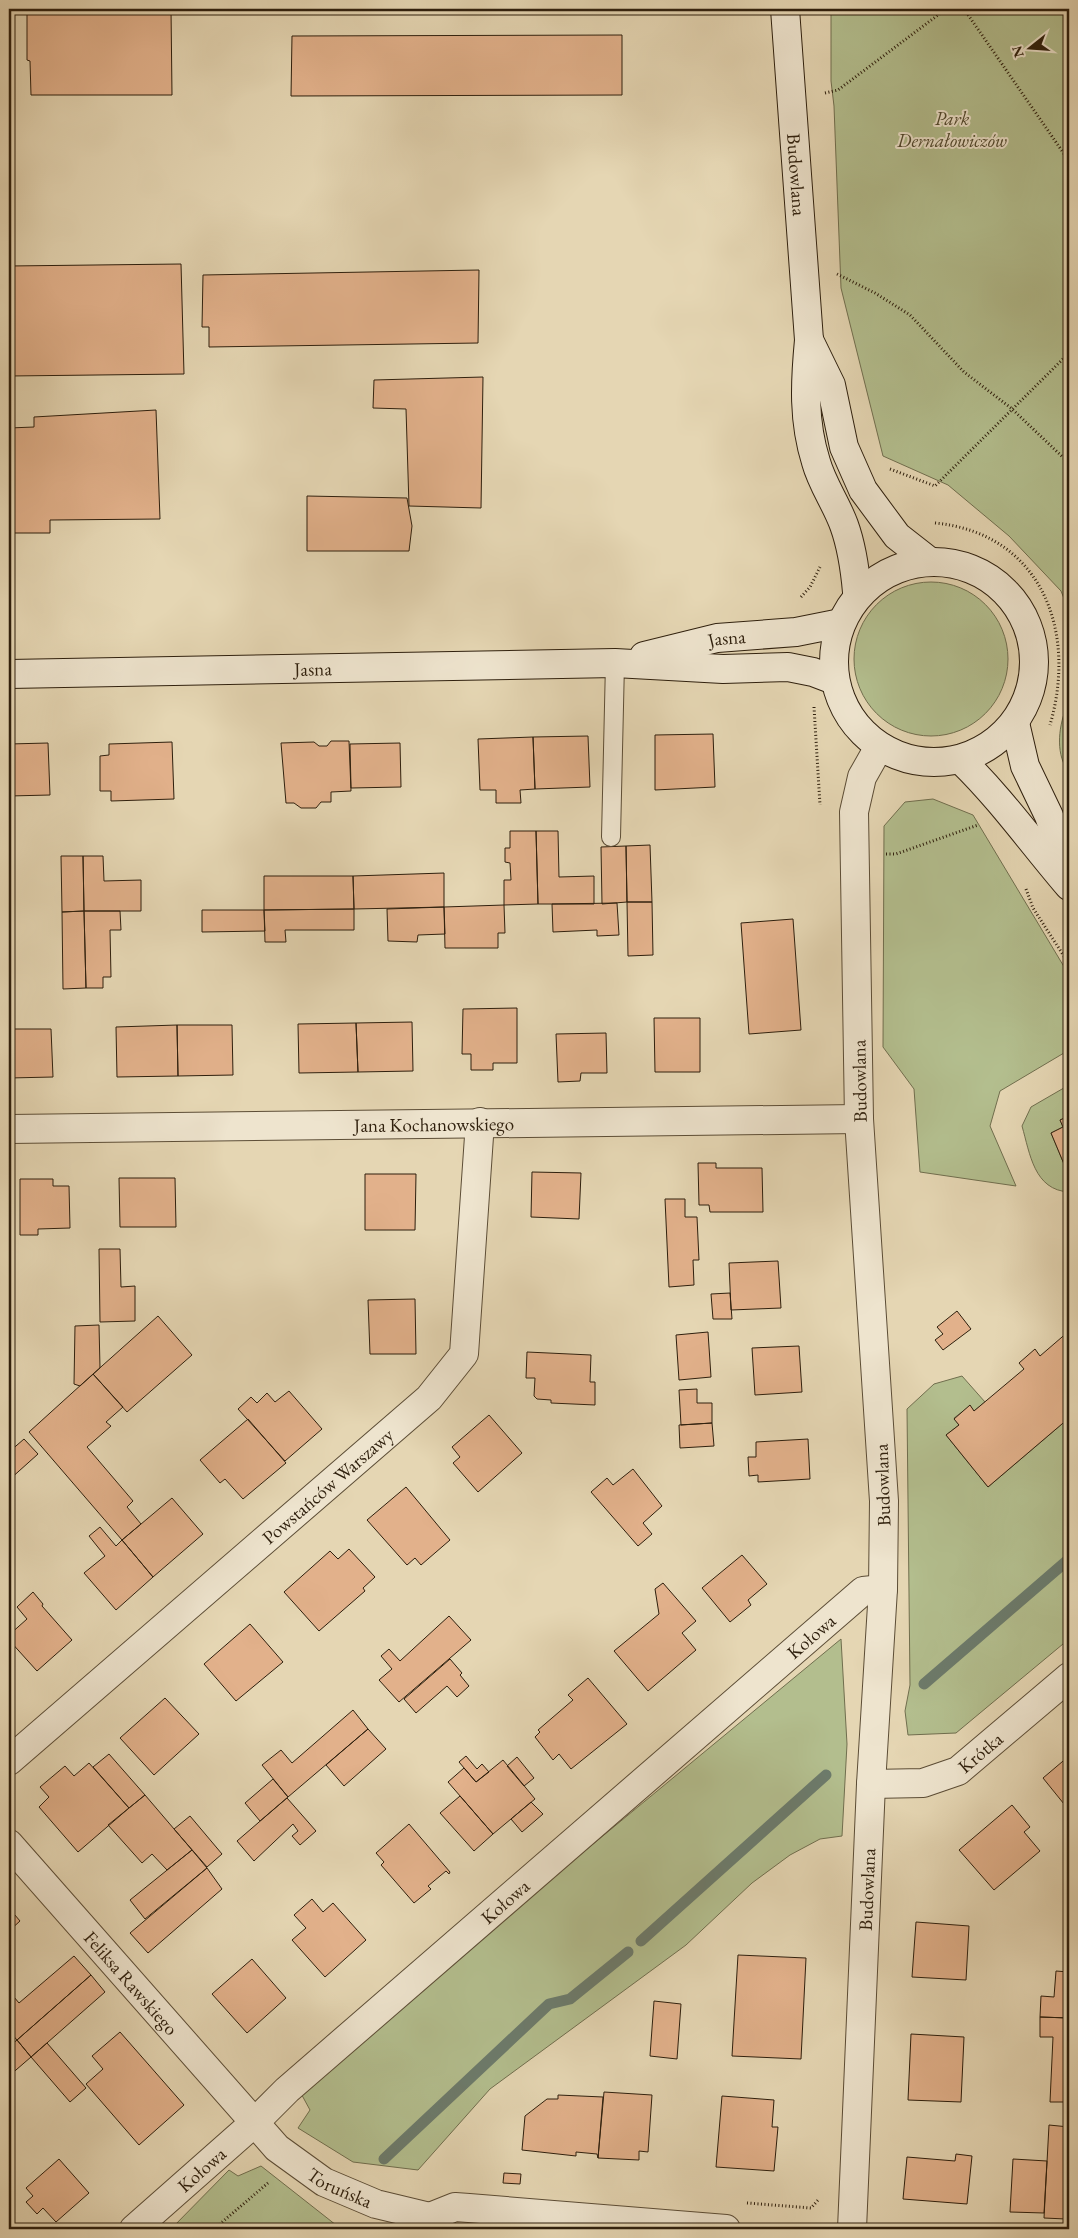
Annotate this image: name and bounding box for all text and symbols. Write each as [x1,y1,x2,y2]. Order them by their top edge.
north arrow [1006,22,1056,72]
text: N [1007,43,1028,60]
park label: Park Dernałowiczów [896,106,1007,153]
street label: Budowlana [781,132,812,217]
street label: Jasna [703,624,747,653]
street label: Jasna [292,656,333,682]
street label: Budowlana [846,1039,873,1123]
street label: Jana Kochanowskiego [352,1111,514,1138]
street label: Powstańców Warszawy [257,1422,399,1550]
street label: Budowlana [869,1443,896,1527]
street label: Kołowa [782,1608,841,1665]
street label: Krótka [953,1726,1008,1779]
street label: Budowlana [853,1847,881,1931]
street label: Kołowa [475,1873,535,1930]
street label: Feliksa Rawskiego [78,1926,184,2040]
street label: Kołowa [172,2141,232,2198]
street label: Toruńska [302,2162,376,2214]

